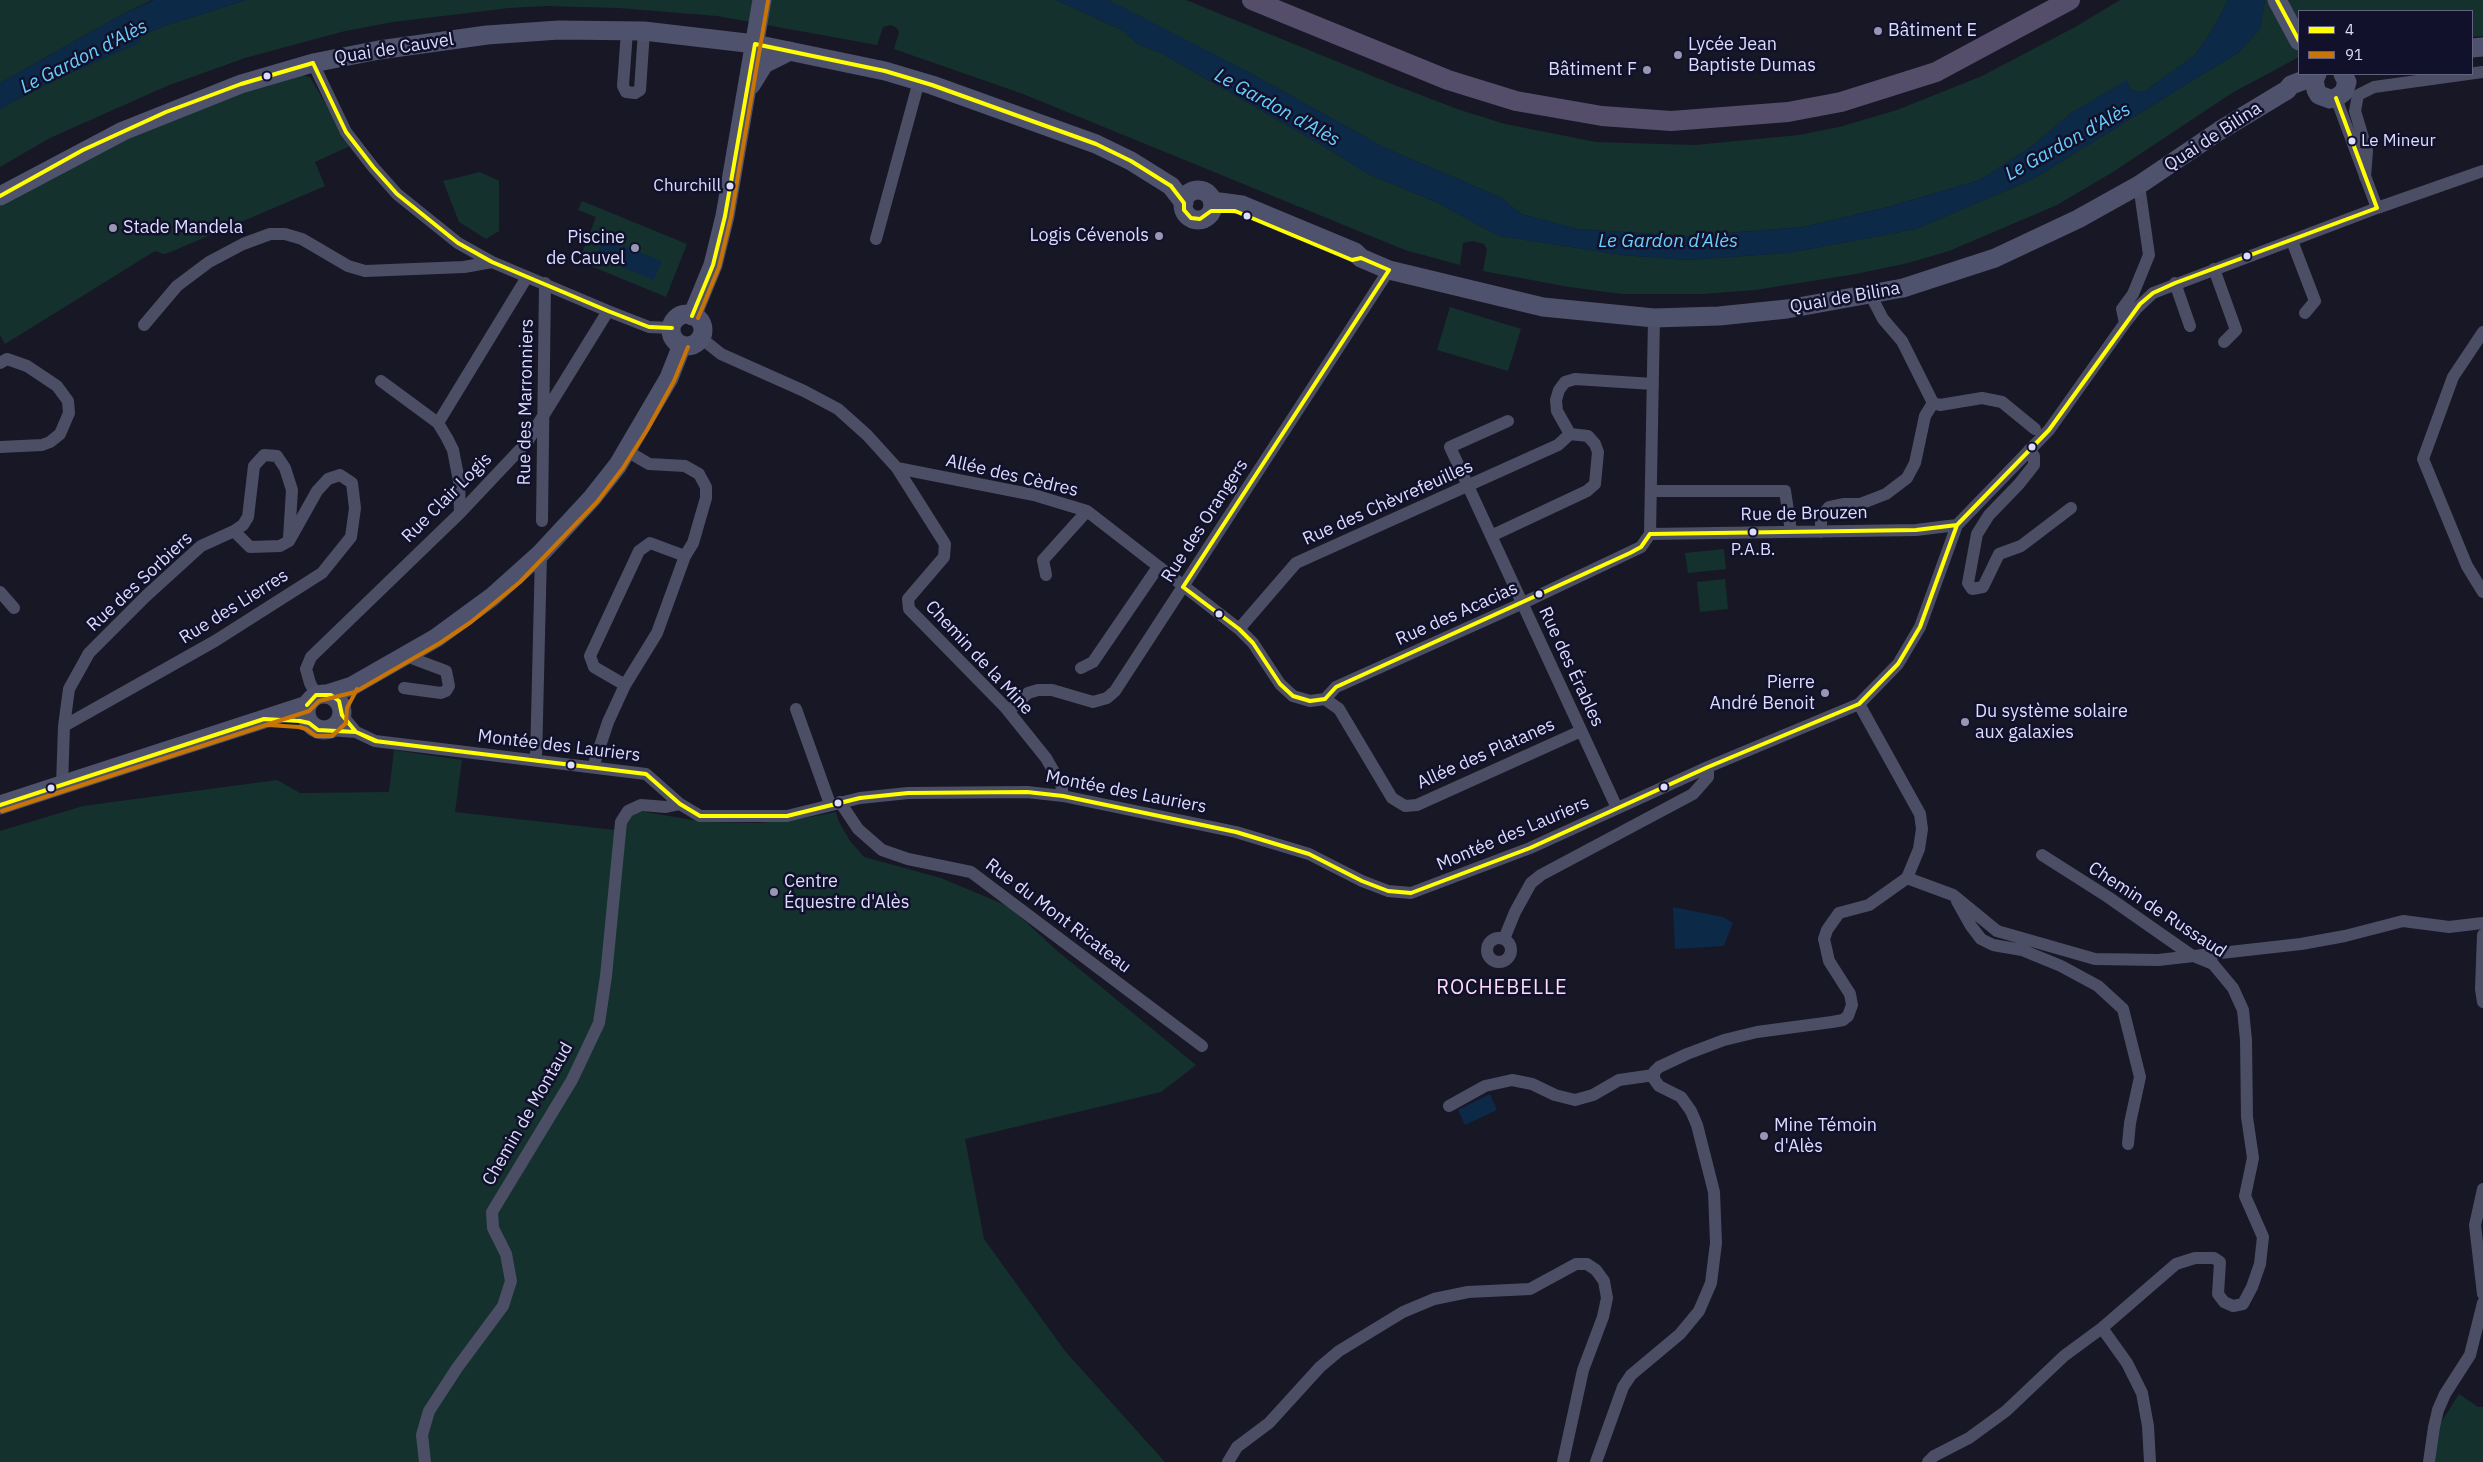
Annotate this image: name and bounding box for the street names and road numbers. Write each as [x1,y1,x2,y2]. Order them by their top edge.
street label: Quai de Cauvel [333,29,455,69]
street label: Quai de Bilina [2160,98,2266,176]
street label: Quai de Bilina [1788,278,1902,318]
street label: Rue des Marronniers [514,318,538,486]
street label: Rue Clair Logis [397,448,497,548]
street label: Allée des Cèdres [944,450,1080,502]
street label: Rue des Orangers [1157,455,1253,587]
street label: Rue des Chèvrefeuilles [1299,456,1477,550]
street label: Rue de Brouzen [1740,502,1868,526]
street label: Rue des Sorbiers [83,528,197,636]
street label: Rue des Lierres [176,565,292,649]
street label: Rue des Acacias [1393,577,1521,651]
street label: Chemin de la Mine [920,596,1038,720]
street label: Rue des Érables [1534,604,1608,730]
street label: Allée des Platanes [1414,714,1558,794]
street label: Montée des Lauriers [476,725,642,767]
street label: Montée des Lauriers [1044,766,1208,818]
street label: Montée des Lauriers [1433,792,1593,876]
street label: Rue du Mont Ricateau [981,854,1135,978]
street label: Chemin de Russaud [2084,857,2230,963]
street label: Chemin de Montaud [478,1038,578,1190]

